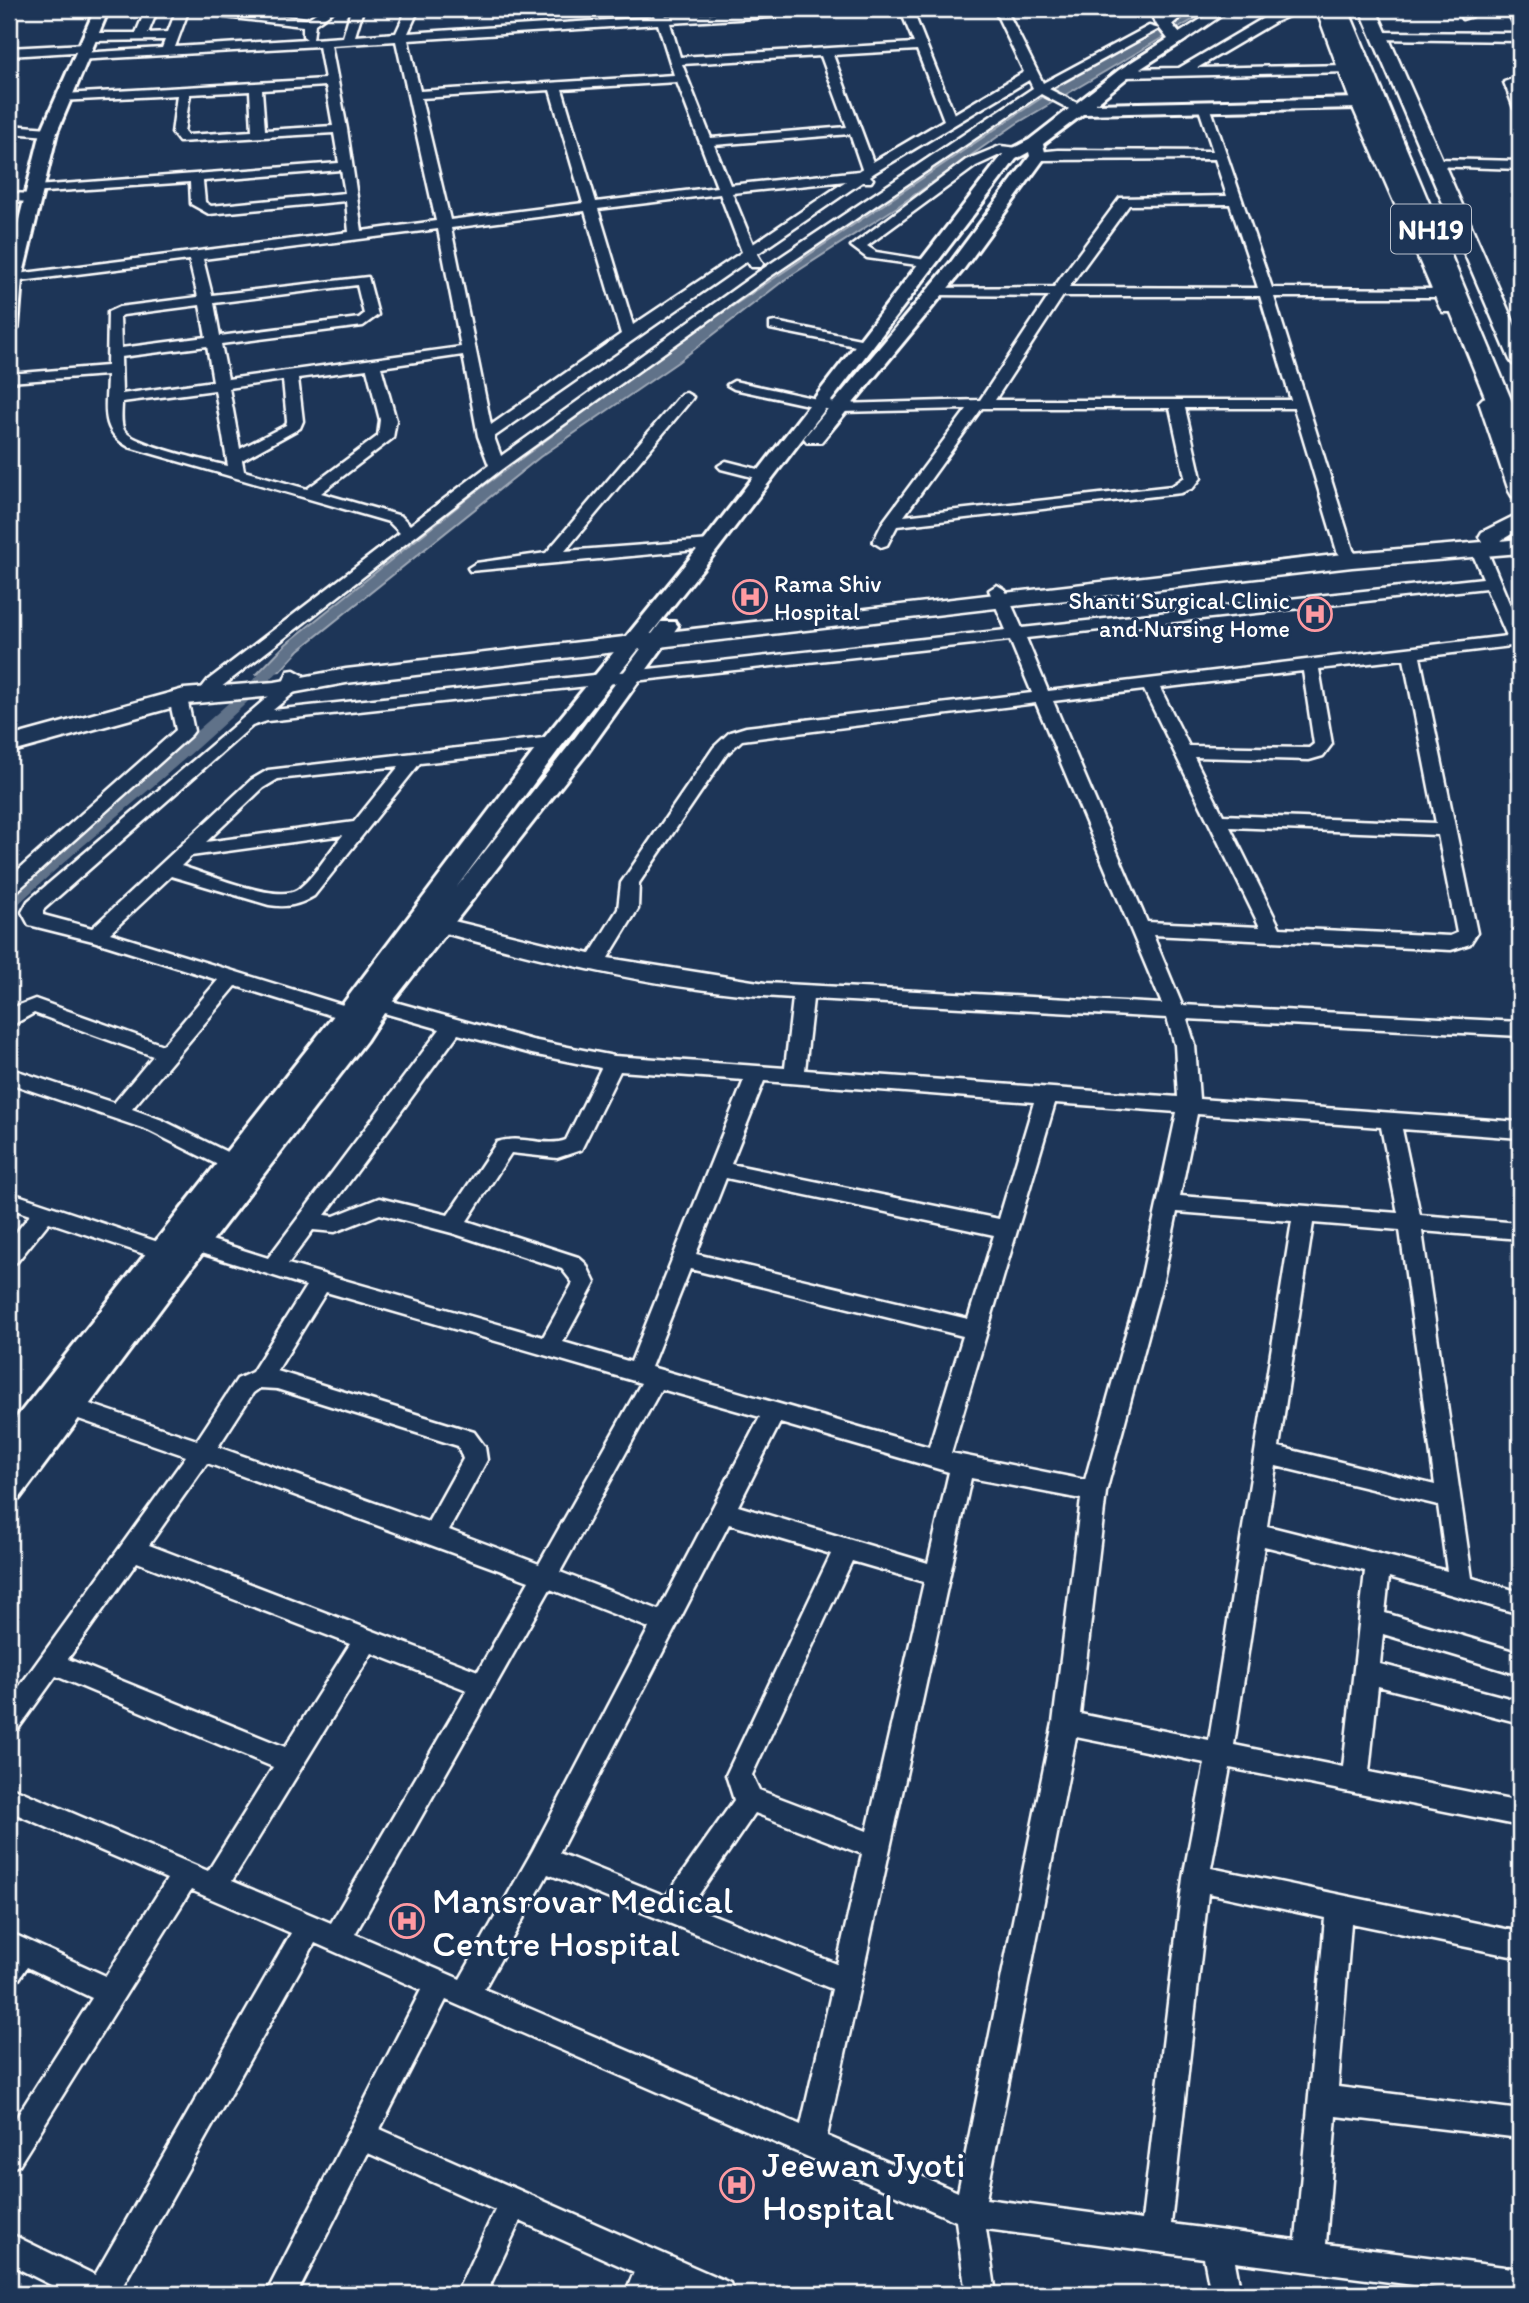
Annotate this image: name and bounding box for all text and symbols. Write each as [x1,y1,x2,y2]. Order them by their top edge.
road number: NH19 [1391,204,1471,254]
place label: Rama Shiv Hospital [774,569,881,626]
hospital icon: Rama Shiv Hospital [731,578,769,616]
place label: Shanti Surgical Clinic and Nursing Home [1068,586,1290,643]
hospital icon: Shanti Surgical Clinic and Nursing Home [1296,595,1334,633]
place label: Mansrovar Medical Centre Hospital [432,1878,733,1965]
hospital icon: Mansrovar Medical Centre Hospital [388,1902,426,1940]
place label: Jeewan Jyoti Hospital [762,2142,966,2229]
hospital icon: Jeewan Jyoti Hospital [718,2166,756,2204]

